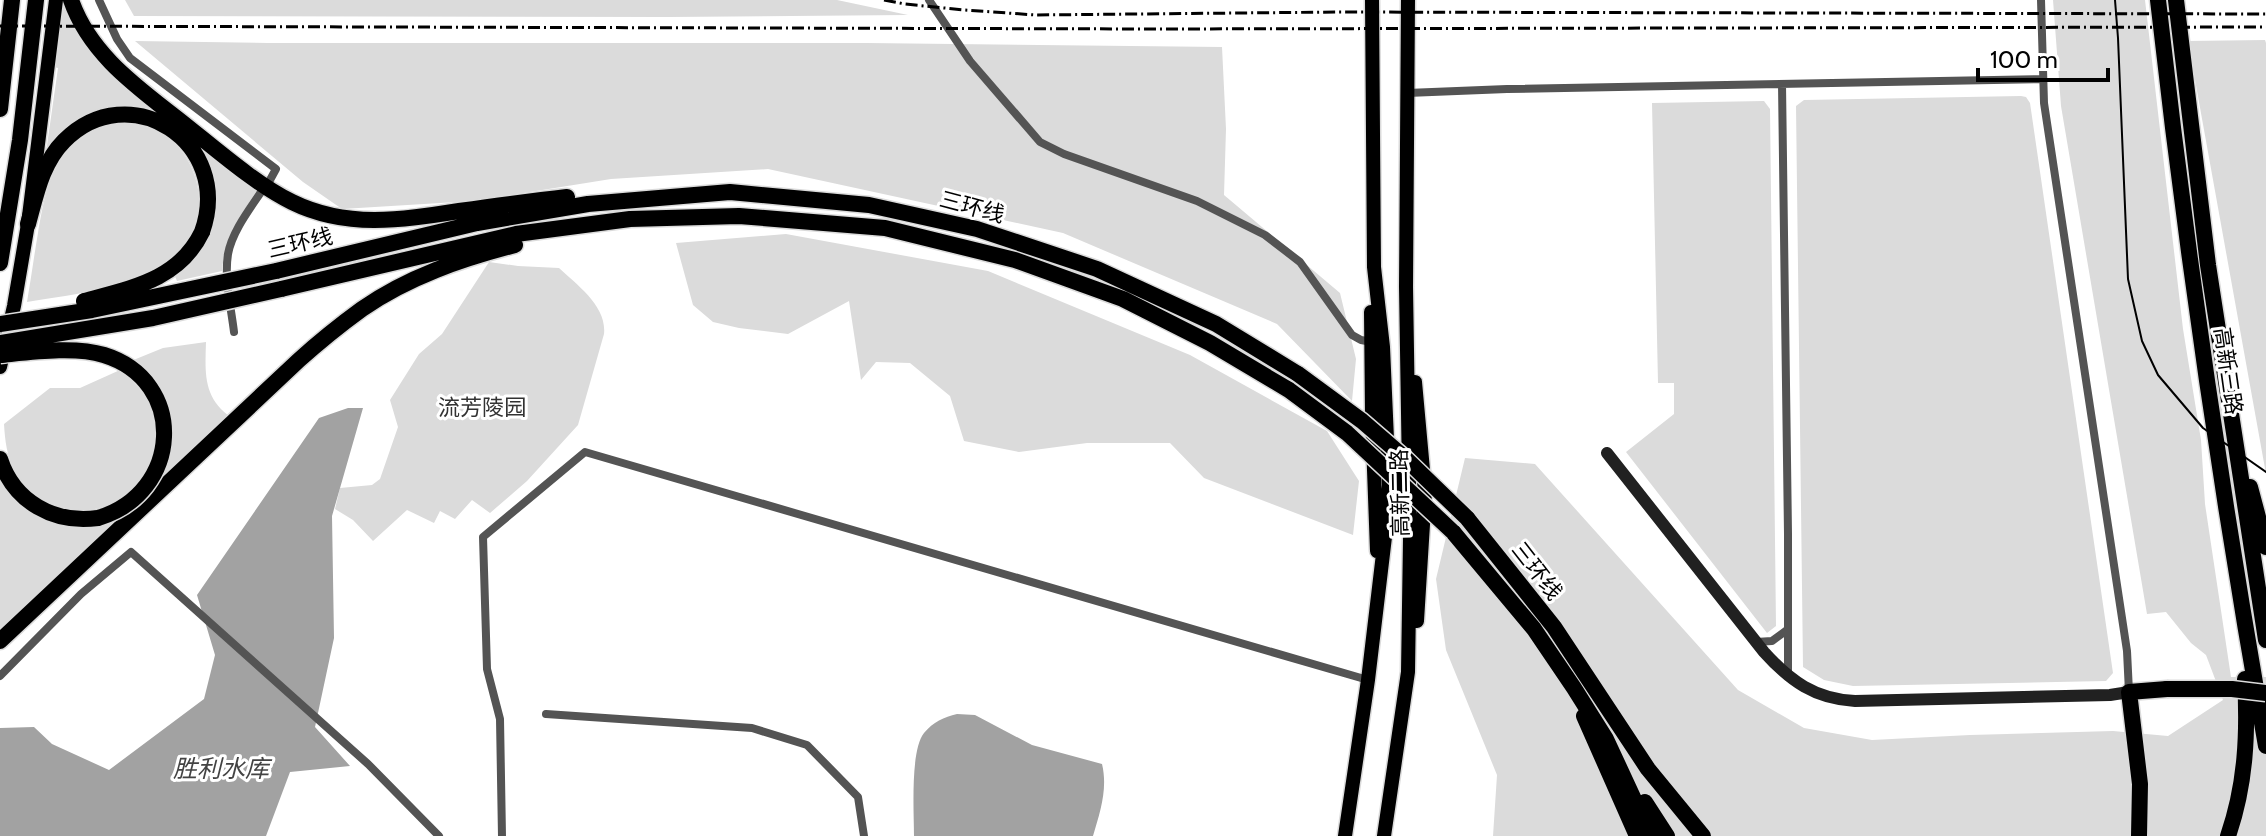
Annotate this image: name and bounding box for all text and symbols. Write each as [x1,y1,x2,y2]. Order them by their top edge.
scale bar [1978,32,2108,82]
text: 100 m [1990,45,2058,74]
street label: 三环线 [937,185,1007,229]
street label: 三环线 [265,222,335,264]
street label: 高新三路 [2209,326,2247,416]
park label: 流芳陵园 [438,394,526,421]
street label: 高新二路 [1386,449,1414,537]
street label: 三环线 [1506,537,1568,605]
water label: 胜利水库 [173,754,273,783]

